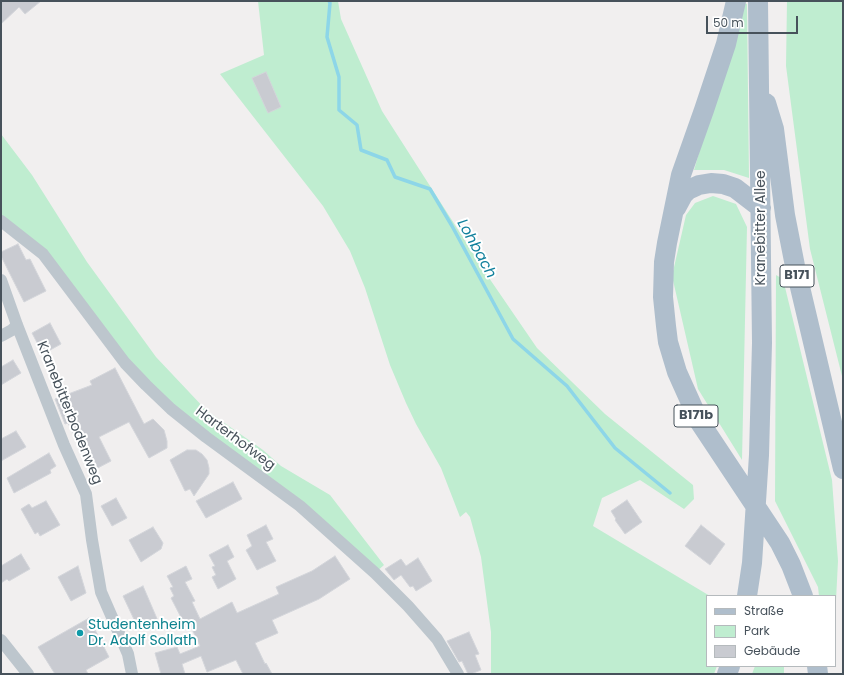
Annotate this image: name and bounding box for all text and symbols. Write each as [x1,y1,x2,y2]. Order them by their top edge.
scale bar [708,8,800,34]
text: 50 m [713,14,744,31]
street label: Kranebitter Allee [753,170,769,286]
water label: Lohbach [452,216,500,282]
road number: B171 [780,265,814,287]
street label: Kranebitterbodenweg [33,339,105,487]
street label: Harterhofweg [192,404,278,474]
road number: B171b [674,405,718,427]
legend [706,595,836,667]
text: Straße [744,602,784,619]
place label: Studentenheim Dr. Adolf Sollath [88,617,197,650]
text: Park [744,622,770,639]
marker: Studentenheim Dr. Adolf Sollath [75,628,85,638]
text: Gebäude [744,642,800,659]

